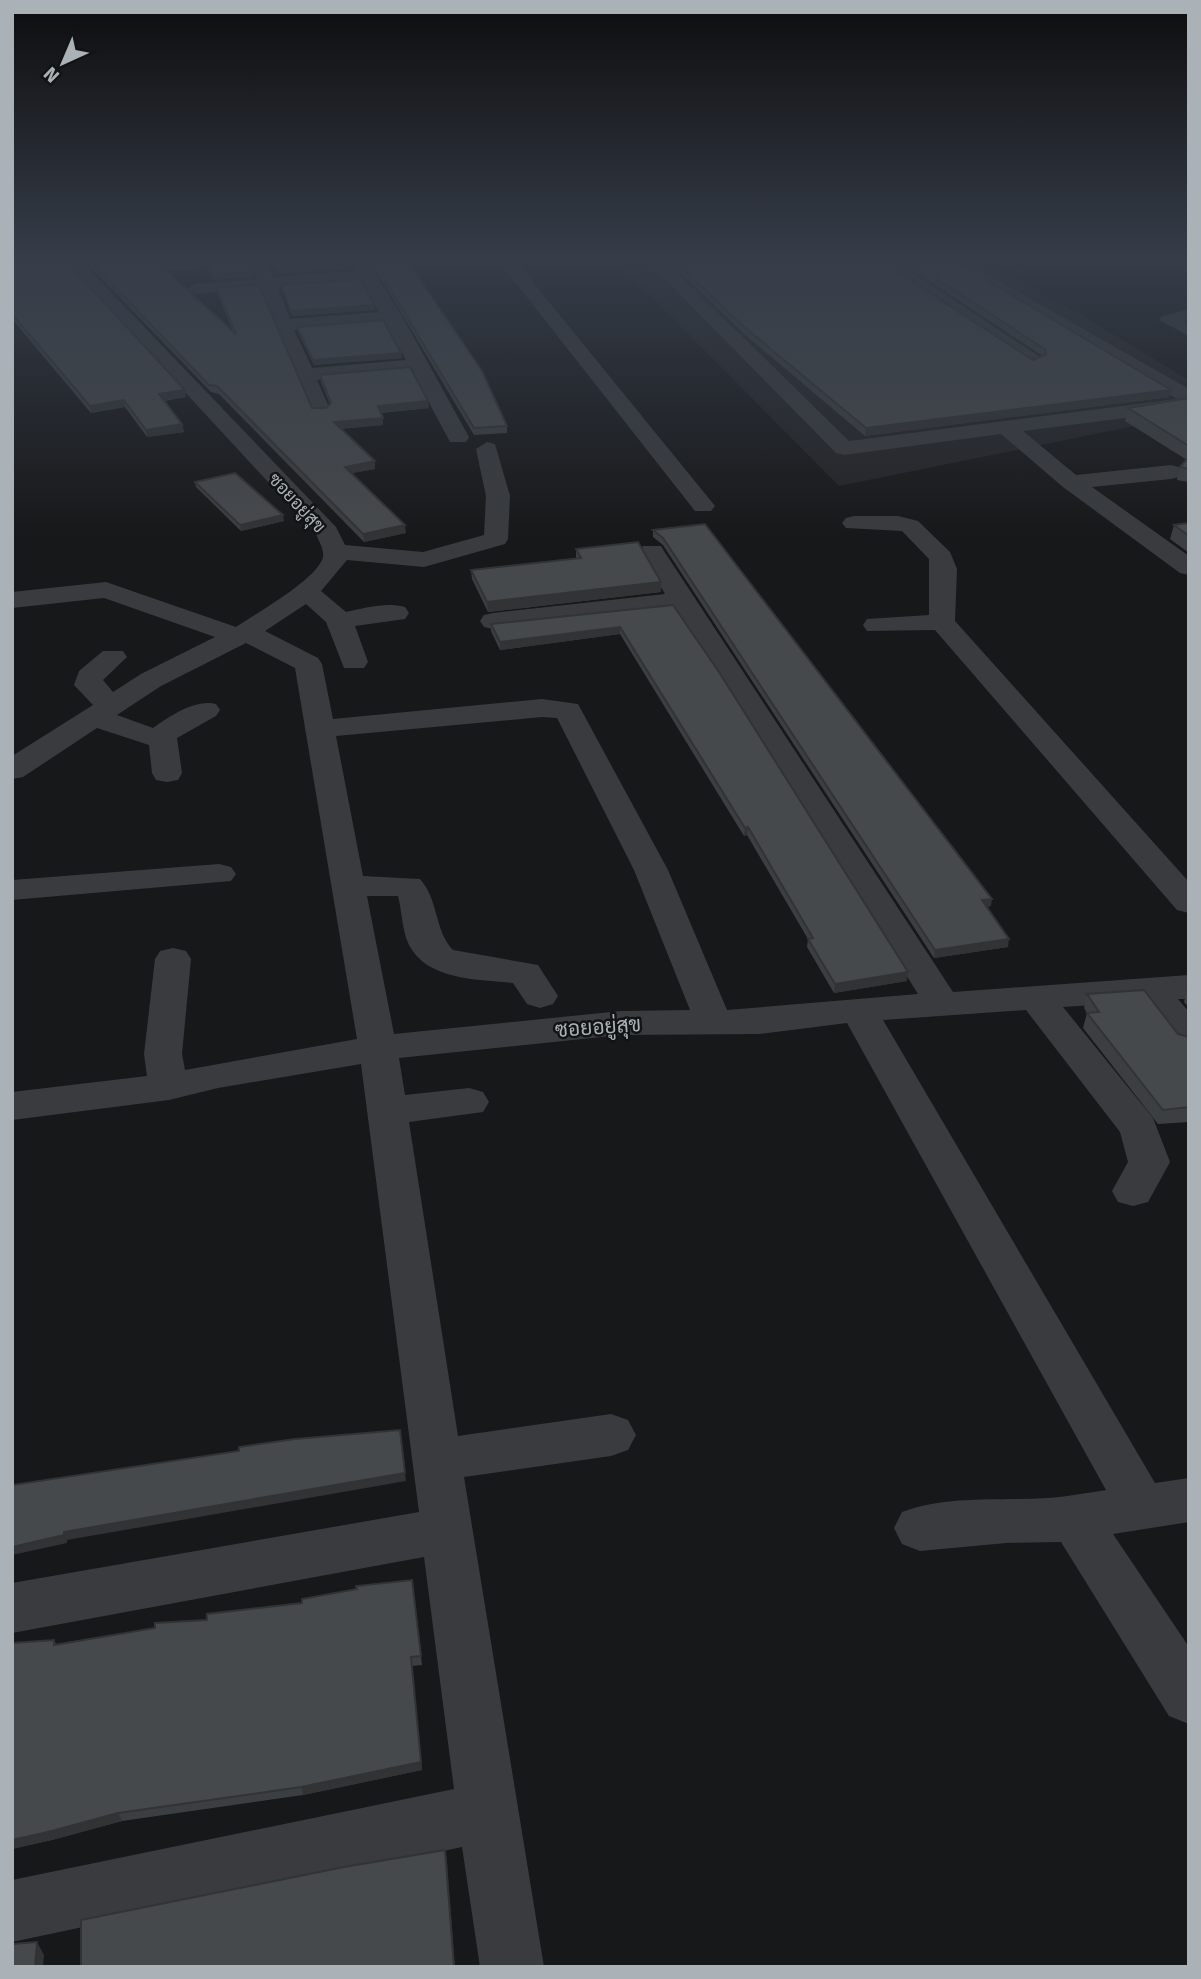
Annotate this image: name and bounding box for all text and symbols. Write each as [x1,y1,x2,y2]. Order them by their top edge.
north arrow [28,28,98,98]
text: N [39,62,64,88]
street label: ซอยอยู่สุข [262,468,331,539]
street label: ซอยอยู่สุข [554,1011,642,1045]

